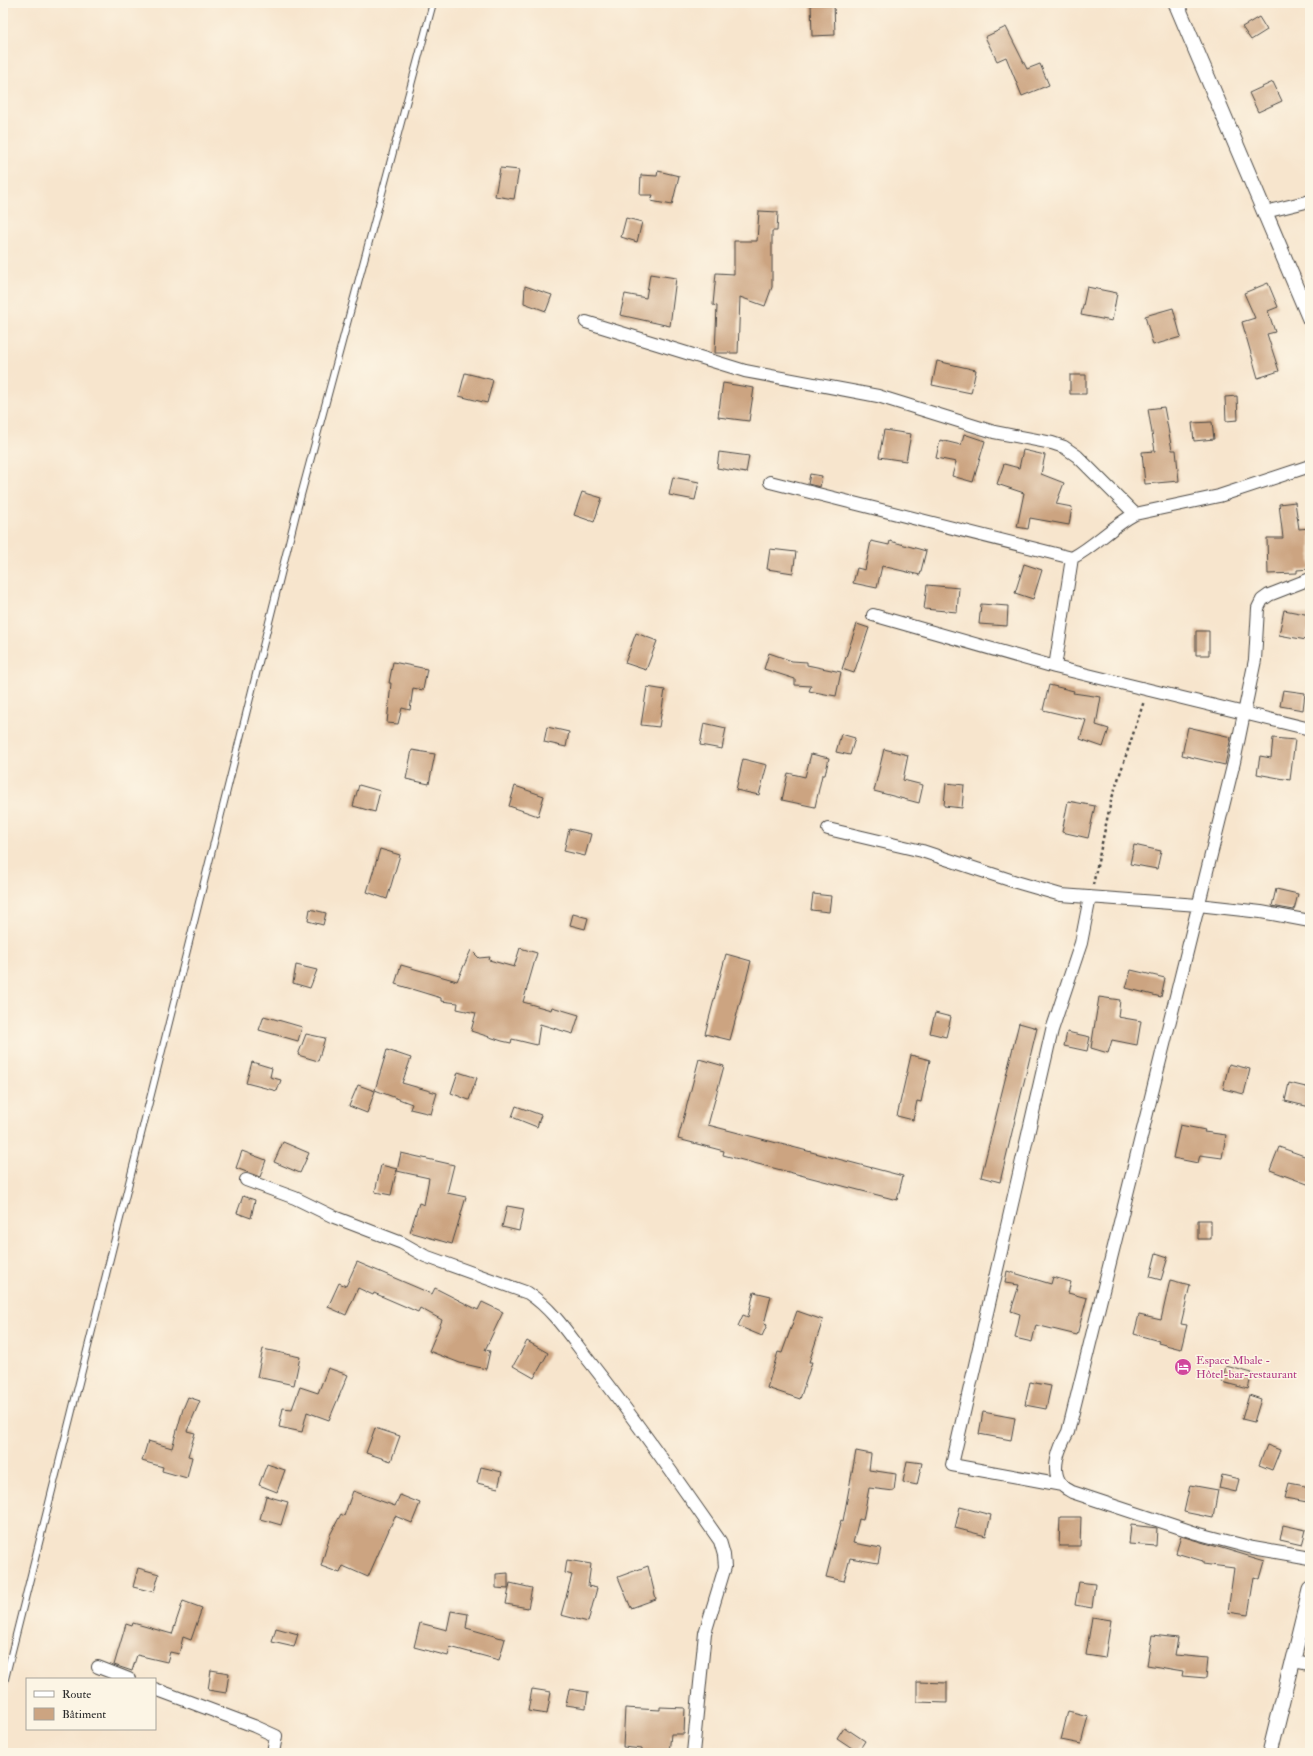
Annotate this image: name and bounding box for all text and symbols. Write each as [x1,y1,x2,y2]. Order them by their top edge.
place label: Espace Mbale - Hôtel-bar-restaurant [1196,1353,1297,1382]
hotel icon: Espace Mbale - Hôtel-bar-restaurant [1173,1357,1193,1377]
legend [26,1678,156,1730]
text: Route [62,1687,91,1702]
text: Bâtiment [62,1707,106,1722]

